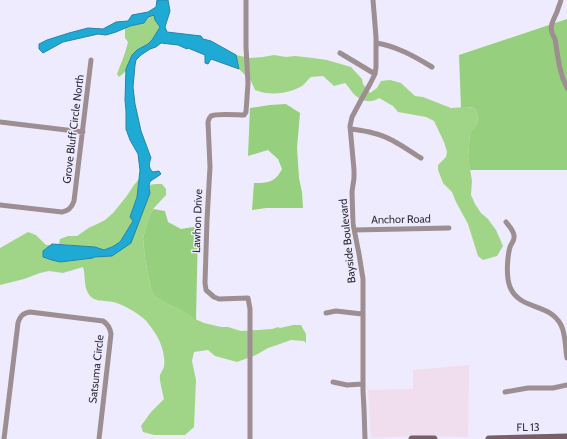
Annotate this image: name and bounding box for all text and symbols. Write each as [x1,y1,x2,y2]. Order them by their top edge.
street label: Grove Bluff Circle North [59,74,87,184]
street label: Lawhon Drive [189,188,205,253]
street label: Bayside Boulevard [336,198,358,284]
street label: Anchor Road [371,211,431,227]
street label: Satsuma Circle [85,334,107,404]
street label: FL 13 [516,420,540,434]

